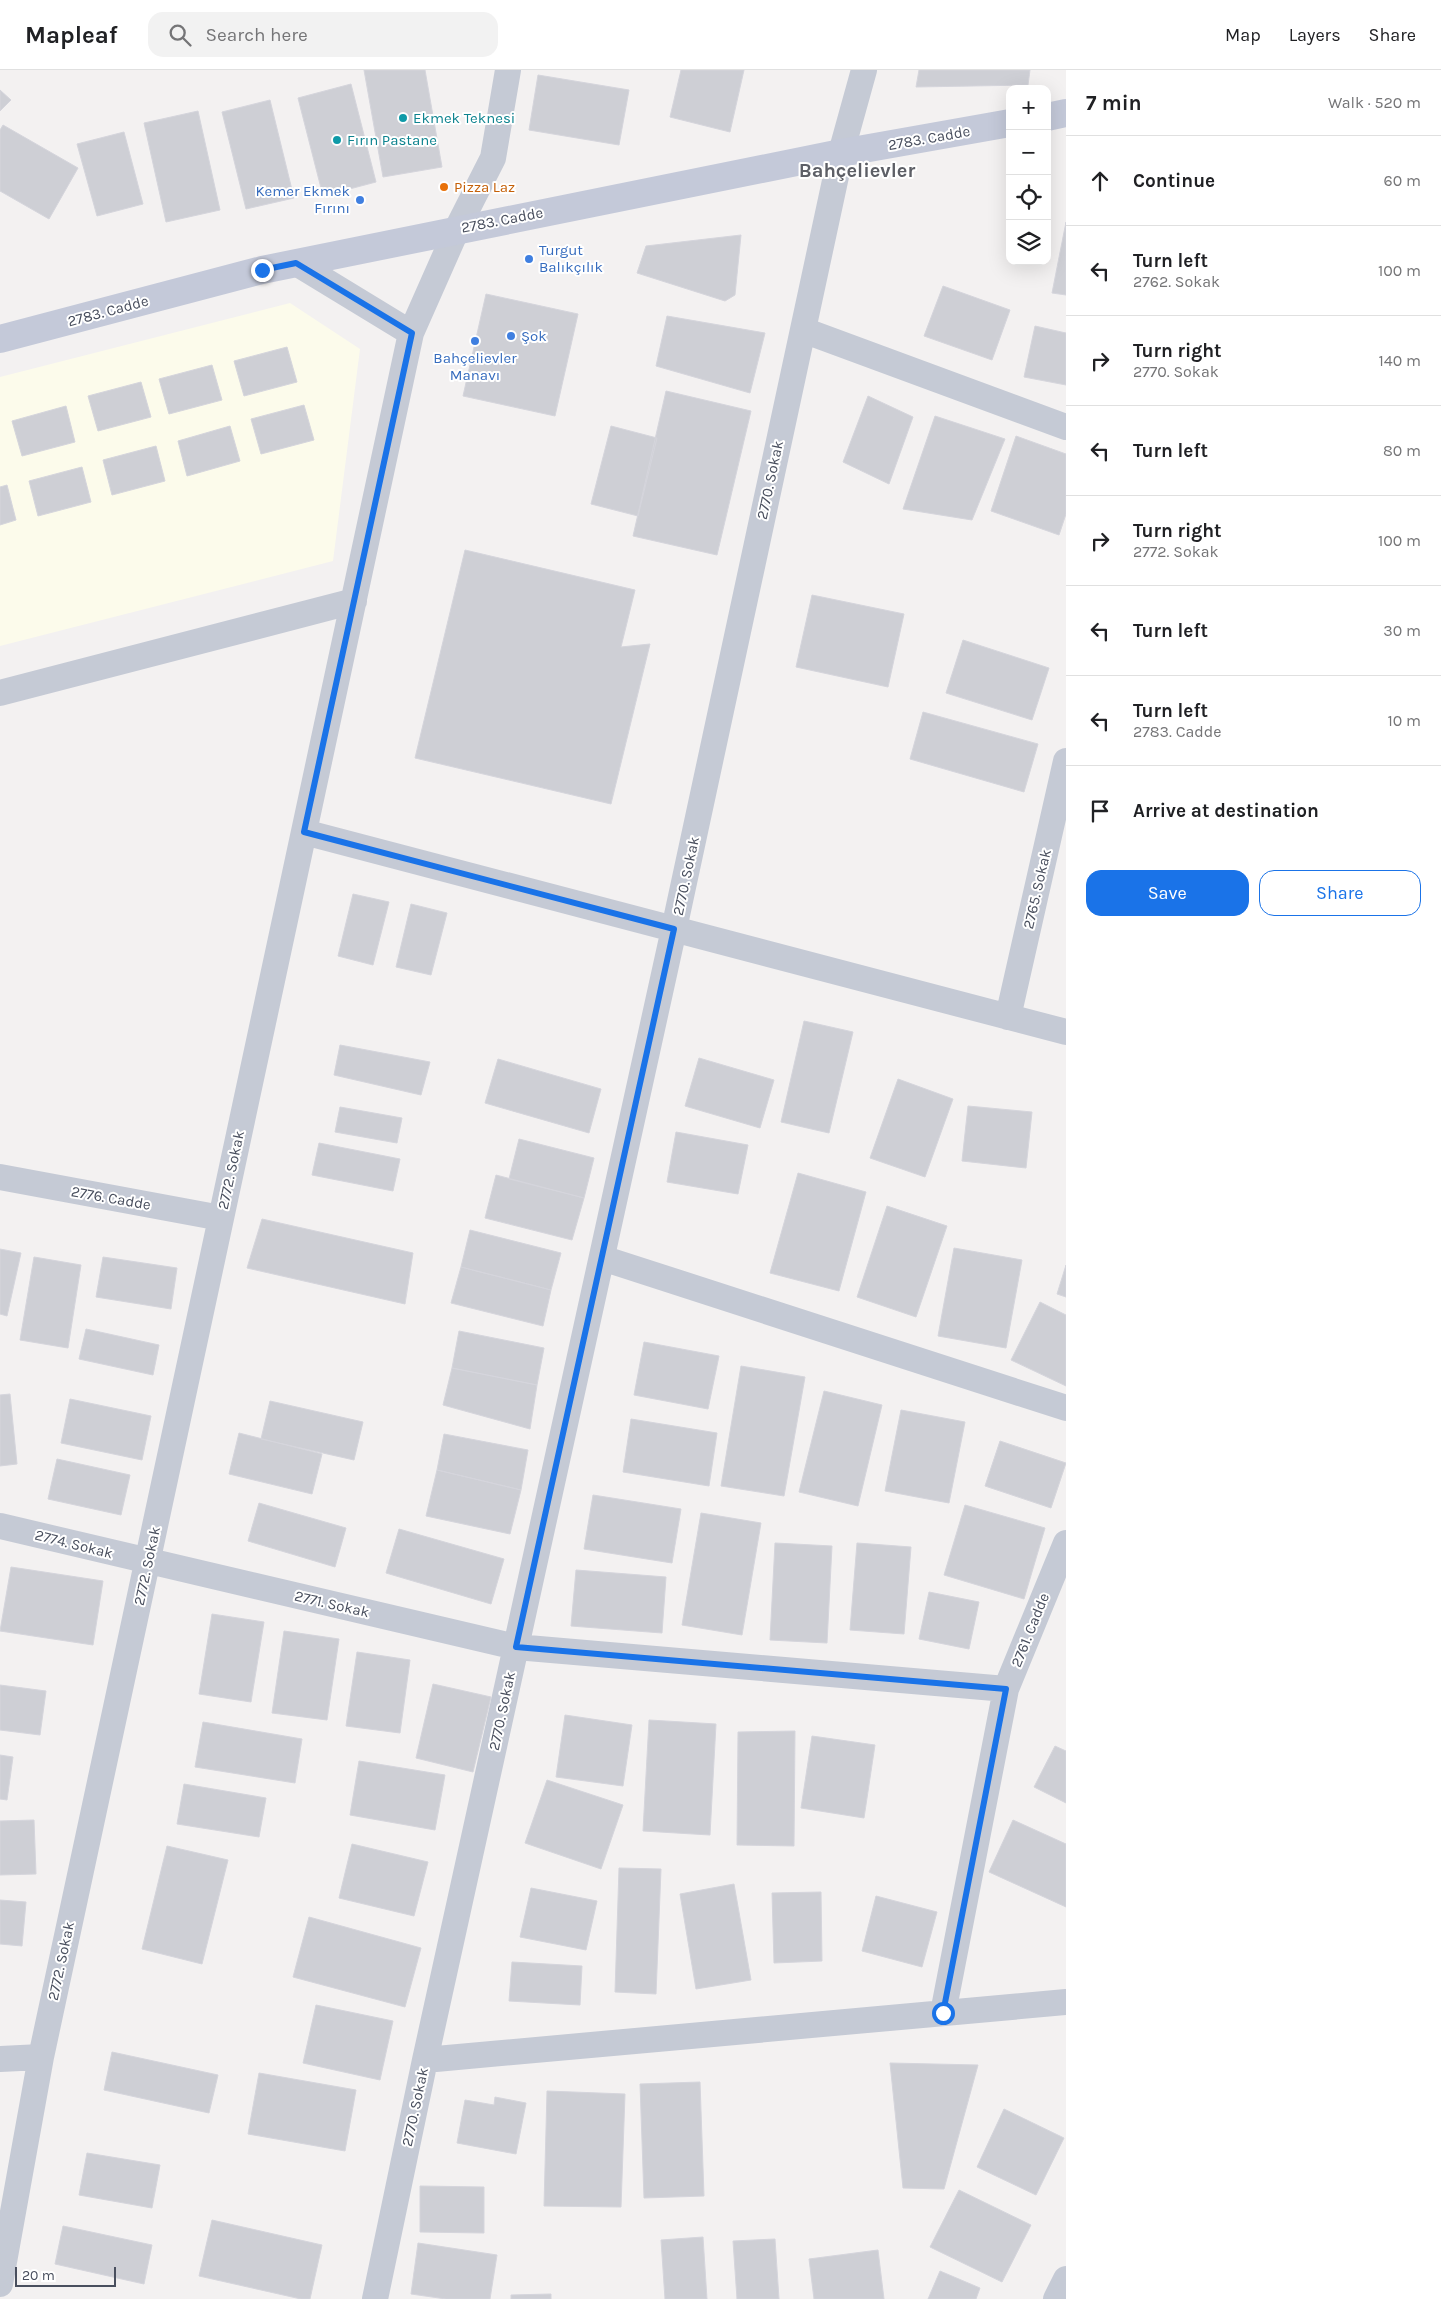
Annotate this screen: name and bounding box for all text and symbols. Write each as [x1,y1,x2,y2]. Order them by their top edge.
search box [148,12,498,57]
text: Mapleaf [25,21,118,49]
icon: search [166,21,194,49]
text: Search here [206,24,308,46]
text: Map [1225,24,1261,46]
text: Layers [1289,24,1341,46]
text: Share [1369,24,1416,46]
map controls [1006,85,1051,265]
button: + [1006,85,1051,130]
text: 7 min [1086,91,1142,115]
text: Walk · 520 m [1328,93,1421,112]
place label: Ekmek Teknesi [413,109,515,127]
marker: Ekmek Teknesi [397,112,409,124]
street label: 2783. Cadde [887,122,971,154]
button: − [1006,130,1051,175]
place label: Fırın Pastane [347,131,437,149]
marker: Fırın Pastane [331,134,343,146]
district label: Bahçelievler [799,159,915,182]
icon: ahead [1086,167,1114,195]
text: Continue [1133,170,1215,192]
text: 60 m [1384,171,1421,190]
button: locate [1006,175,1051,220]
place label: Pizza Laz [454,178,515,196]
marker: Pizza Laz [438,181,450,193]
place label: Kemer Ekmek Fırını [255,182,350,217]
marker: Kemer Ekmek Fırını [354,194,366,206]
street label: 2783. Cadde [460,203,544,237]
button: layers [1006,220,1051,265]
place label: Turgut Balıkçılık [539,241,603,276]
text: Turn left [1133,250,1208,272]
marker: Turgut Balıkçılık [523,253,535,265]
icon: left [1086,257,1114,285]
route end [251,259,274,282]
text: 100 m [1378,261,1421,280]
text: 2762. Sokak [1133,272,1220,291]
street label: 2783. Cadde [66,292,150,330]
place label: Şok [521,327,547,345]
marker: Şok [505,330,517,342]
marker: Bahçelievler Manavı [469,335,481,347]
text: Turn right [1133,340,1222,362]
icon: right [1086,347,1114,375]
place label: Bahçelievler Manavı [433,349,517,384]
text: 140 m [1379,351,1421,370]
text: 2770. Sokak [1133,362,1219,381]
icon: left [1086,437,1114,465]
street label: 2770. Sokak [753,439,787,521]
text: Turn left [1133,440,1208,462]
text: 80 m [1383,441,1421,460]
text: Turn right [1133,520,1222,542]
icon: right [1086,527,1114,555]
text: 100 m [1378,531,1421,550]
text: 2772. Sokak [1133,542,1218,561]
icon: left [1086,617,1114,645]
text: Turn left [1133,620,1208,642]
text: 30 m [1383,621,1421,640]
text: Turn left [1133,700,1208,722]
icon: left [1086,707,1114,735]
text: 10 m [1387,711,1421,730]
text: 2783. Cadde [1133,722,1222,741]
icon: arrive [1086,797,1114,825]
text: Arrive at destination [1133,800,1319,822]
street label: 2770. Sokak [669,835,703,917]
street label: 2765. Sokak [1019,847,1055,931]
button: Save [1086,870,1249,916]
button: Share [1259,870,1421,916]
street label: 2772. Sokak [214,1129,248,1211]
street label: 2776. Cadde [70,1182,152,1214]
street label: 2772. Sokak [130,1525,164,1607]
street label: 2774. Sokak [33,1526,115,1562]
street label: 2771. Sokak [293,1587,371,1621]
street label: 2761. Cadde [1007,1590,1053,1670]
street label: 2770. Sokak [485,1670,519,1752]
street label: 2772. Sokak [44,1920,78,2002]
route start [932,2002,955,2025]
street label: 2770. Sokak [398,2066,432,2148]
scale bar [15,2264,116,2287]
text: 20 m [22,2267,55,2284]

